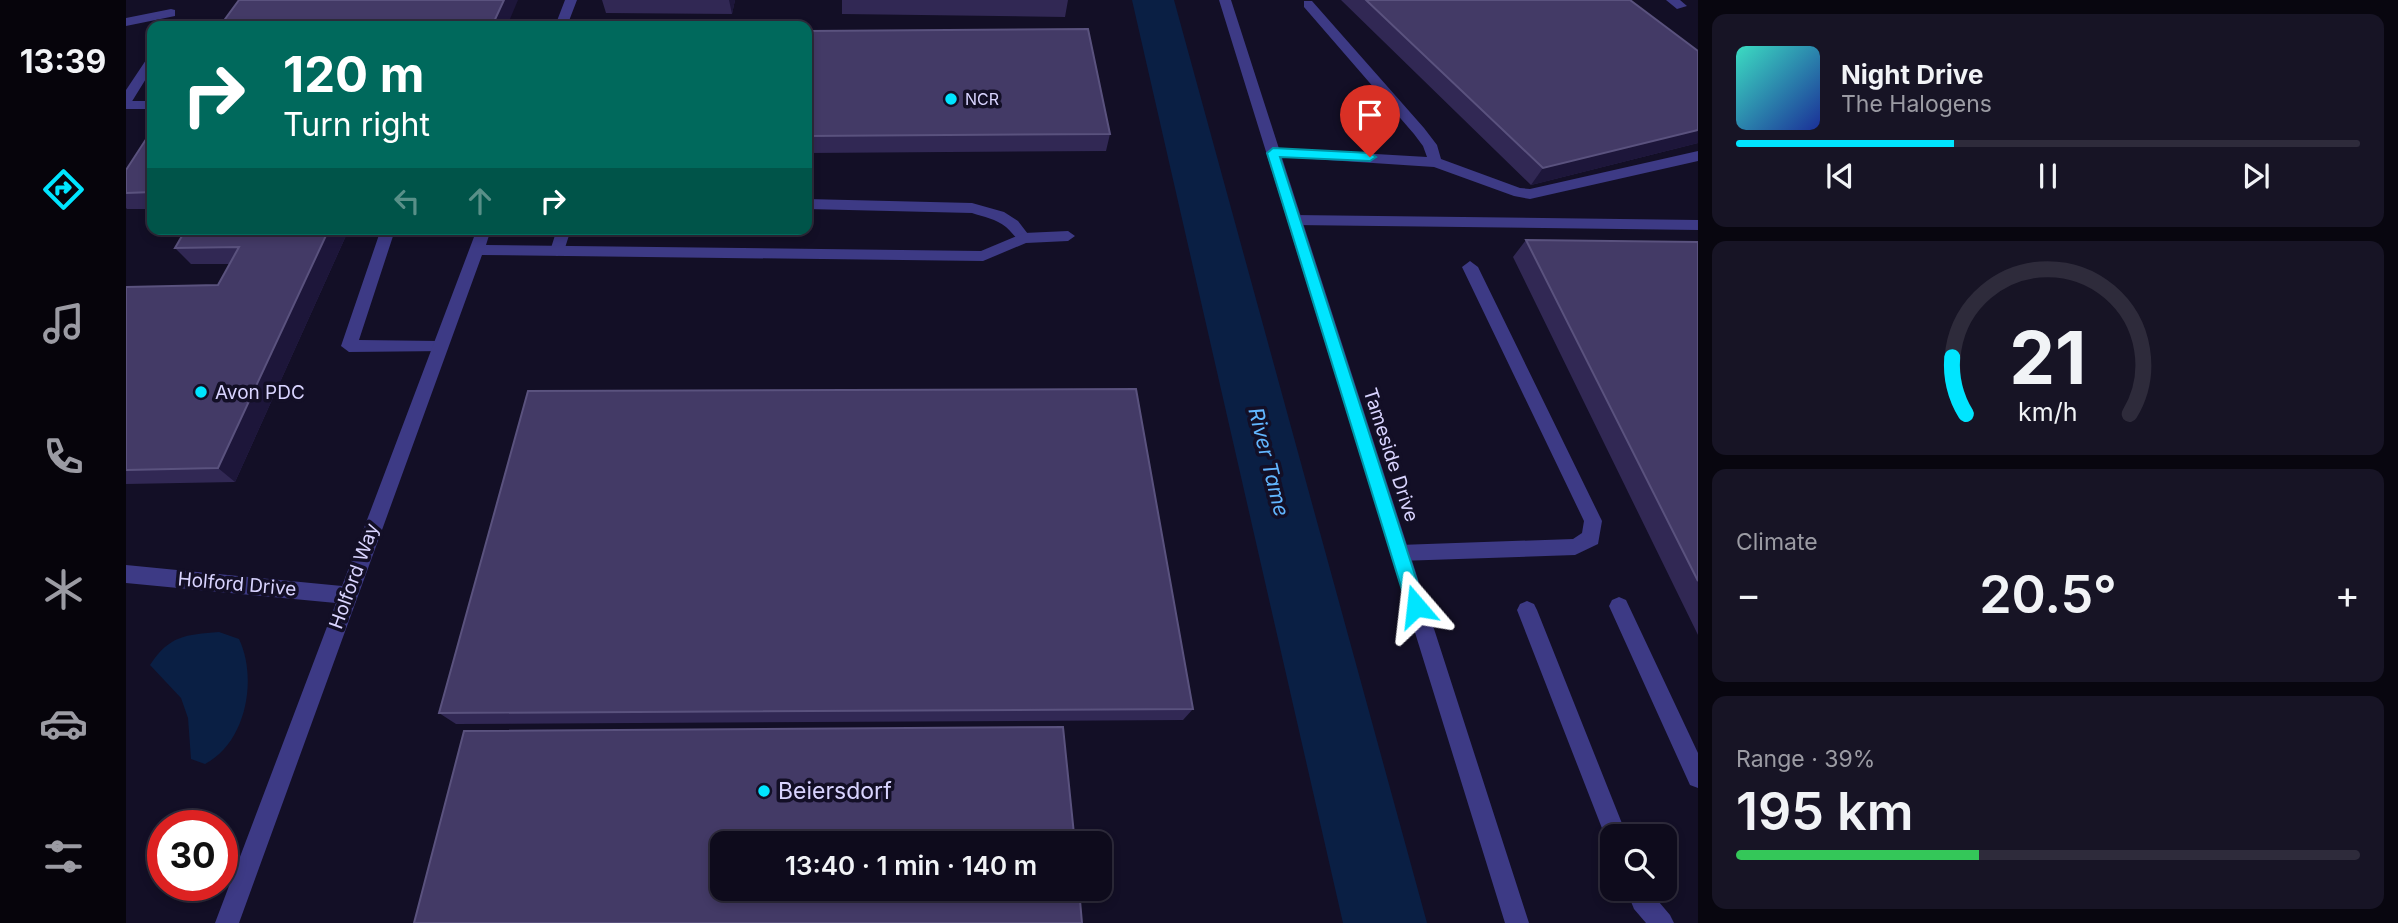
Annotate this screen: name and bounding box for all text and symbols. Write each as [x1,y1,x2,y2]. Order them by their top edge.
text: 13:39 [20,42,106,81]
text: 120 m [283,45,424,104]
icon: right [168,49,259,140]
text: Night Drive [1841,59,1983,90]
pin [1340,85,1400,157]
place label: NCR [965,89,999,109]
text: The Halogens [1841,90,1992,118]
marker: NCR [943,91,959,107]
icon: arrive [1351,96,1389,134]
text: Turn right [283,105,430,144]
icon: previous [1821,157,1859,195]
icon: pause [2029,157,2067,195]
icon: next [2237,157,2275,195]
icon: directions [39,165,88,214]
icon: left [388,182,426,220]
icon: ahead [461,182,499,220]
icon: right [534,182,572,220]
icon: music [39,299,88,348]
text: 21 [2009,313,2087,402]
place label: Avon PDC [215,381,305,404]
marker: Avon PDC [193,384,209,400]
street label: Tameside Drive [1359,385,1423,525]
text: km/h [2018,397,2078,427]
water label: River Tame [1243,405,1295,519]
icon: phone [39,432,88,481]
street label: Holford Way [324,520,384,632]
text: Climate [1736,528,1818,556]
text: 20.5° [1979,563,2117,626]
icon: climate [39,565,88,614]
street label: Holford Drive [177,567,297,601]
position arrow [1379,569,1453,643]
text: − [1736,571,1761,617]
text: + [2335,571,2360,617]
icon: car [39,699,88,748]
text: Range · 39% [1736,745,1875,773]
place label: Beiersdorf [778,777,892,805]
text: 195 km [1736,780,1913,843]
marker: Beiersdorf [756,783,772,799]
speed limit sign: 30 [147,810,238,901]
map controls [1600,824,1677,901]
button: search [1600,824,1677,901]
icon: filters [39,832,88,881]
text: 13:40 · 1 min · 140 m [785,850,1037,881]

